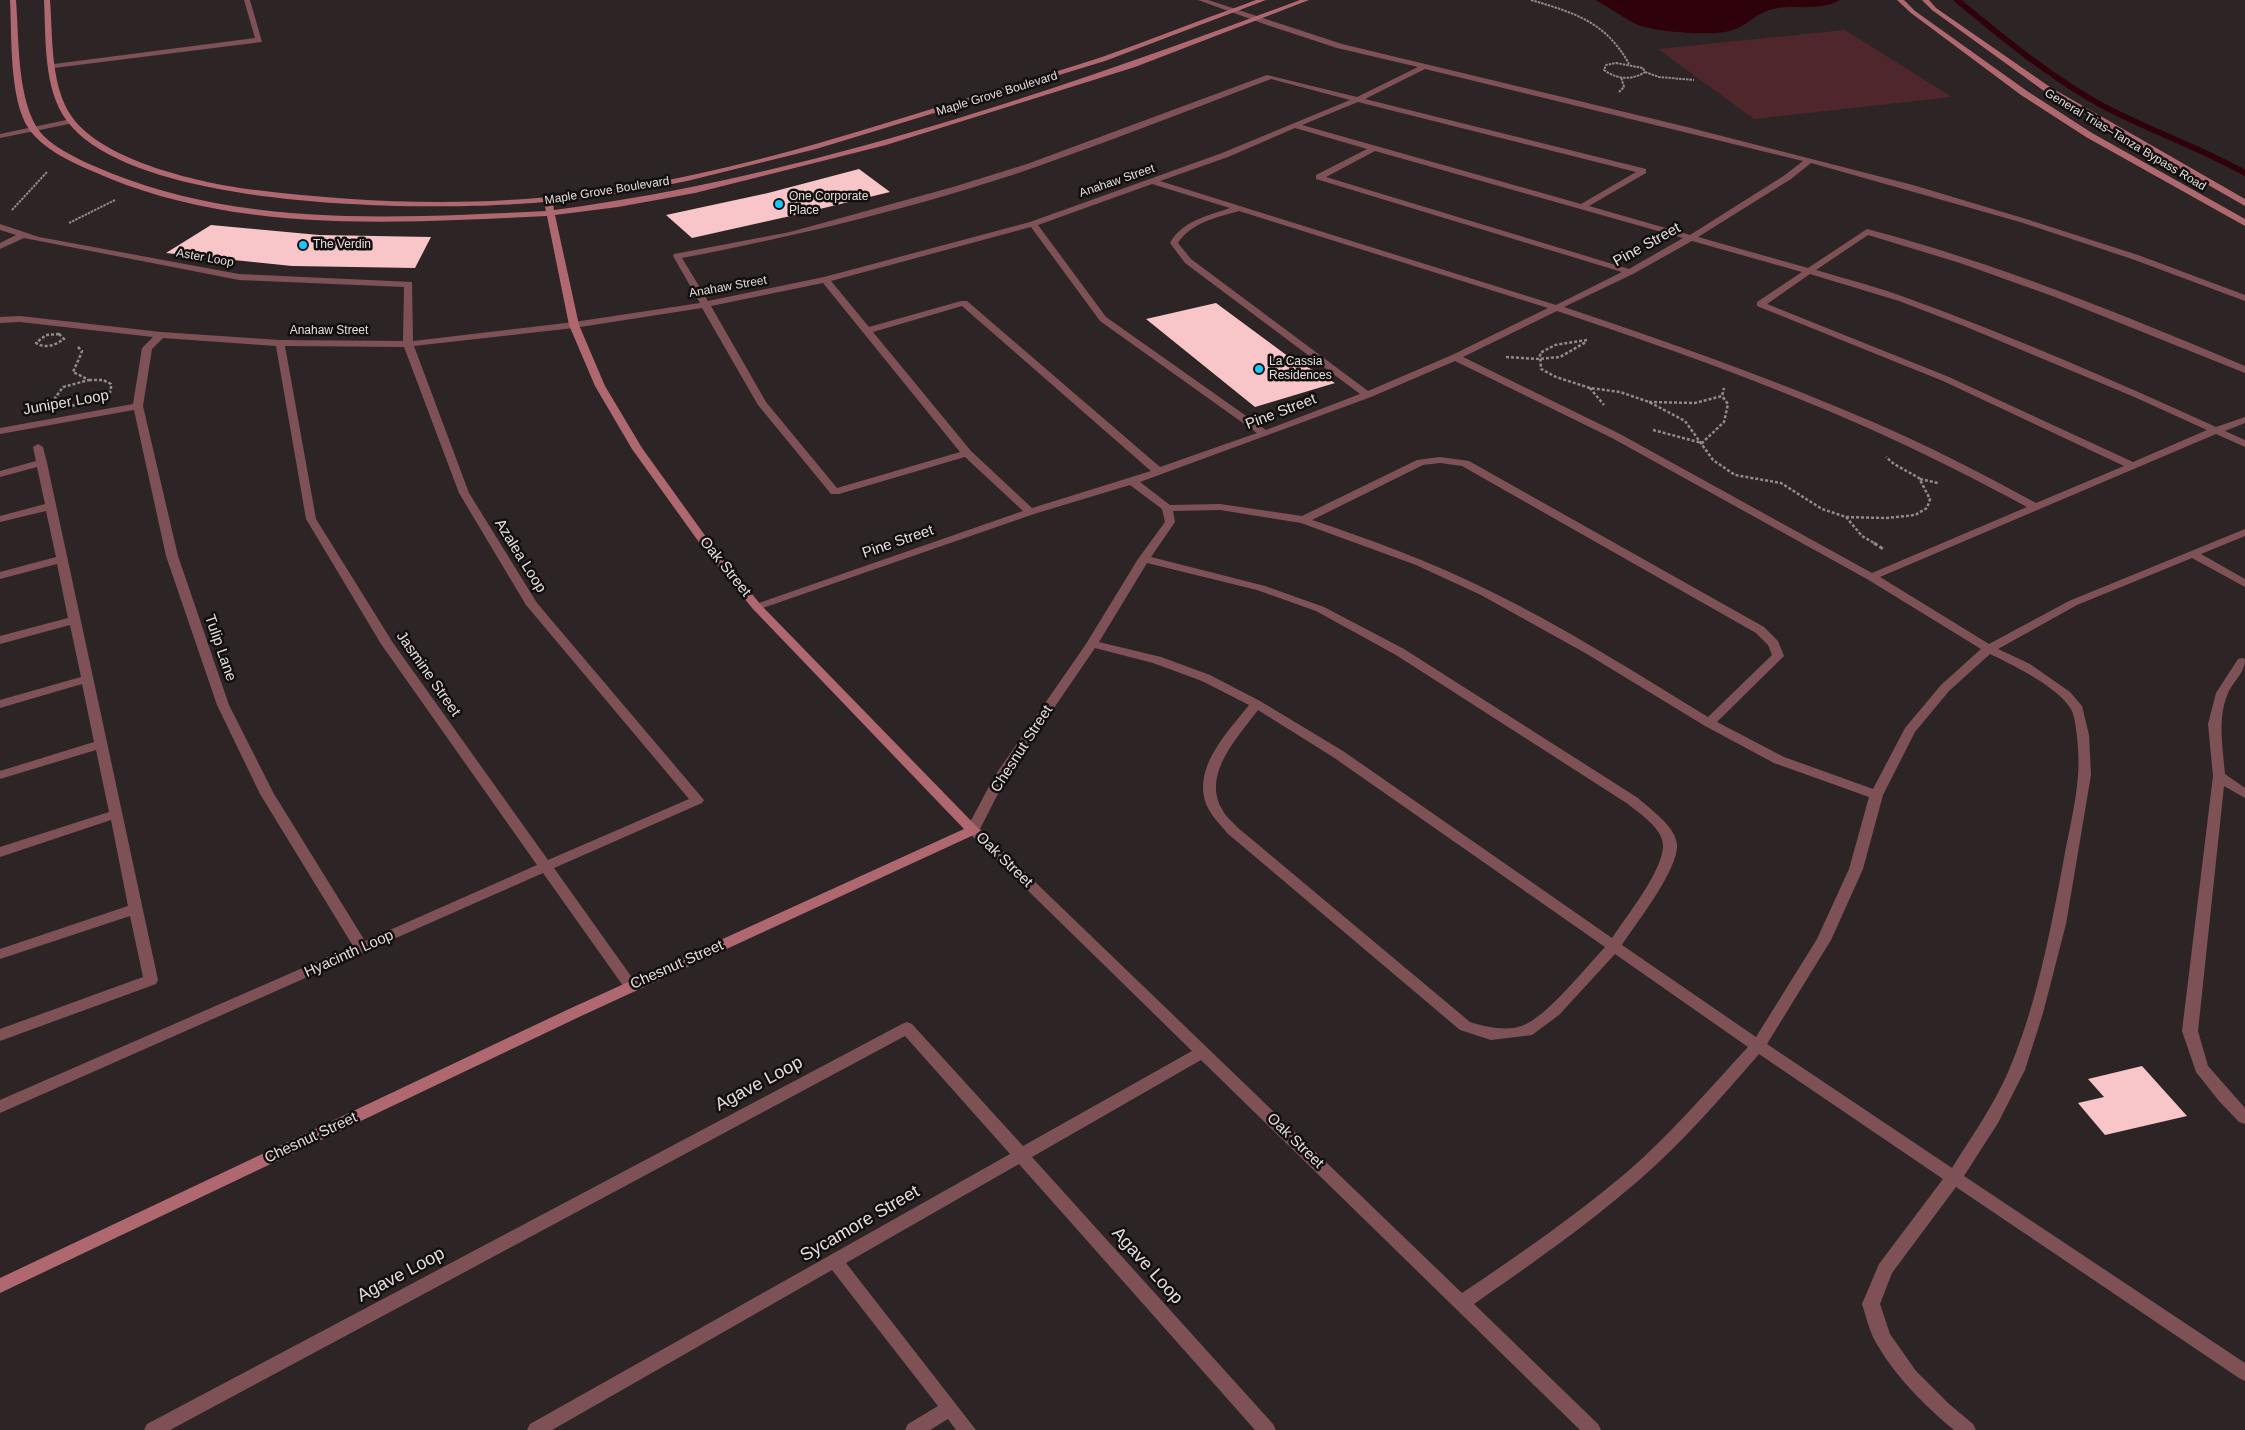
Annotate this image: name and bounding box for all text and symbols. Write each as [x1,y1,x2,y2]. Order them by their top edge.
street label: Maple Grove Boulevard [935,69,1059,119]
street label: General Trias–Tanza Bypass Road [2042,86,2208,194]
street label: Anahaw Street [1077,161,1157,201]
street label: Maple Grove Boulevard [544,174,670,208]
place label: One Corporate Place [789,190,868,218]
marker: One Corporate Place [773,198,785,210]
street label: Pine Street [1610,219,1684,271]
place label: The Verdin [313,238,371,252]
marker: The Verdin [297,239,309,251]
street label: Aster Loop [175,246,235,270]
street label: Anahaw Street [688,273,768,301]
street label: Anahaw Street [290,324,368,338]
place label: La Cassia Residences [1269,355,1332,383]
marker: La Cassia Residences [1253,363,1265,375]
street label: Juniper Loop [22,387,110,419]
street label: Pine Street [1243,390,1319,434]
street label: Azalea Loop [490,516,550,596]
street label: Pine Street [860,521,936,563]
street label: Oak Street [695,533,755,601]
street label: Tulip Lane [200,612,240,684]
street label: Jasmine Street [392,628,464,720]
street label: Chesnut Street [987,702,1057,796]
street label: Oak Street [972,829,1036,891]
street label: Hyacinth Loop [302,926,396,982]
street label: Chesnut Street [628,936,726,994]
street label: Agave Loop [712,1052,806,1116]
street label: Chesnut Street [262,1109,360,1167]
street label: Oak Street [1263,1110,1327,1172]
street label: Sycamore Street [797,1181,923,1267]
street label: Agave Loop [1107,1223,1187,1309]
street label: Agave Loop [354,1243,448,1307]

